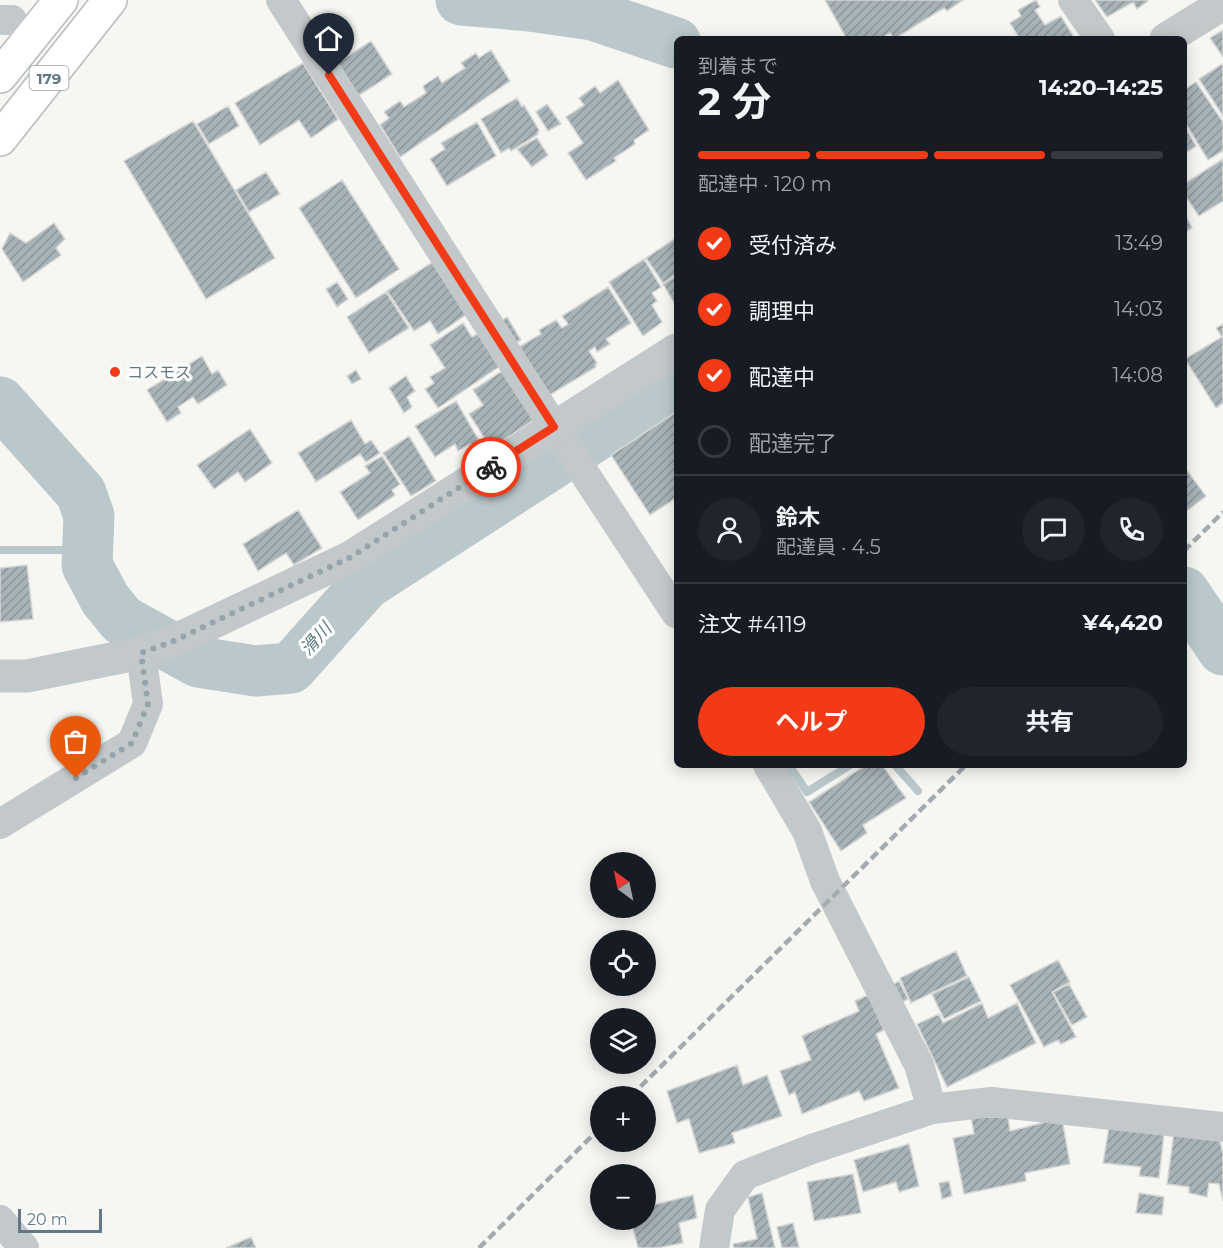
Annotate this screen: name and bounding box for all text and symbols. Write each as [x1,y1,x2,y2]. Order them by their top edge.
pin [303,13,354,75]
icon: home [312,22,345,55]
text: 到着まで [698,54,778,78]
road number: 179 [29,66,68,90]
text: 14:20–14:25 [1039,74,1163,101]
text: 2 分 [698,77,771,125]
text: 配達中 · 120 m [698,172,832,196]
icon: check [698,227,731,260]
text: 13:49 [1115,231,1163,255]
text: 受付済み [749,232,837,259]
icon: check [698,293,731,326]
text: 14:03 [1114,297,1163,321]
text: 調理中 [749,298,815,325]
icon: check [698,359,731,392]
place label: コスモス [127,363,191,382]
text: 14:08 [1112,363,1163,387]
text: 配達中 [749,364,815,391]
marker: コスモス [108,365,122,379]
text: 配達完了 [749,430,837,457]
courier [461,437,521,497]
icon: bike [475,451,508,484]
button: person [698,498,761,561]
button: chat [1022,498,1085,561]
button: phone [1100,498,1163,561]
text: 鈴木 [776,504,820,531]
text: 配達員 · 4.5 [776,535,881,559]
text: ¥4,420 [1083,609,1163,636]
text: 注文 #4119 [698,611,806,638]
water label: 滑川 [296,617,338,660]
button: ヘルプ [698,687,925,756]
button: 共有 [937,687,1163,756]
pin [50,716,101,778]
icon: bag [59,725,92,758]
north arrow [590,852,656,918]
map controls [590,852,656,1230]
button: locate [590,930,656,996]
button: layers [590,1008,656,1074]
button: + [590,1086,656,1152]
button: − [590,1164,656,1230]
scale bar [18,1206,102,1234]
text: 20 m [27,1210,68,1229]

